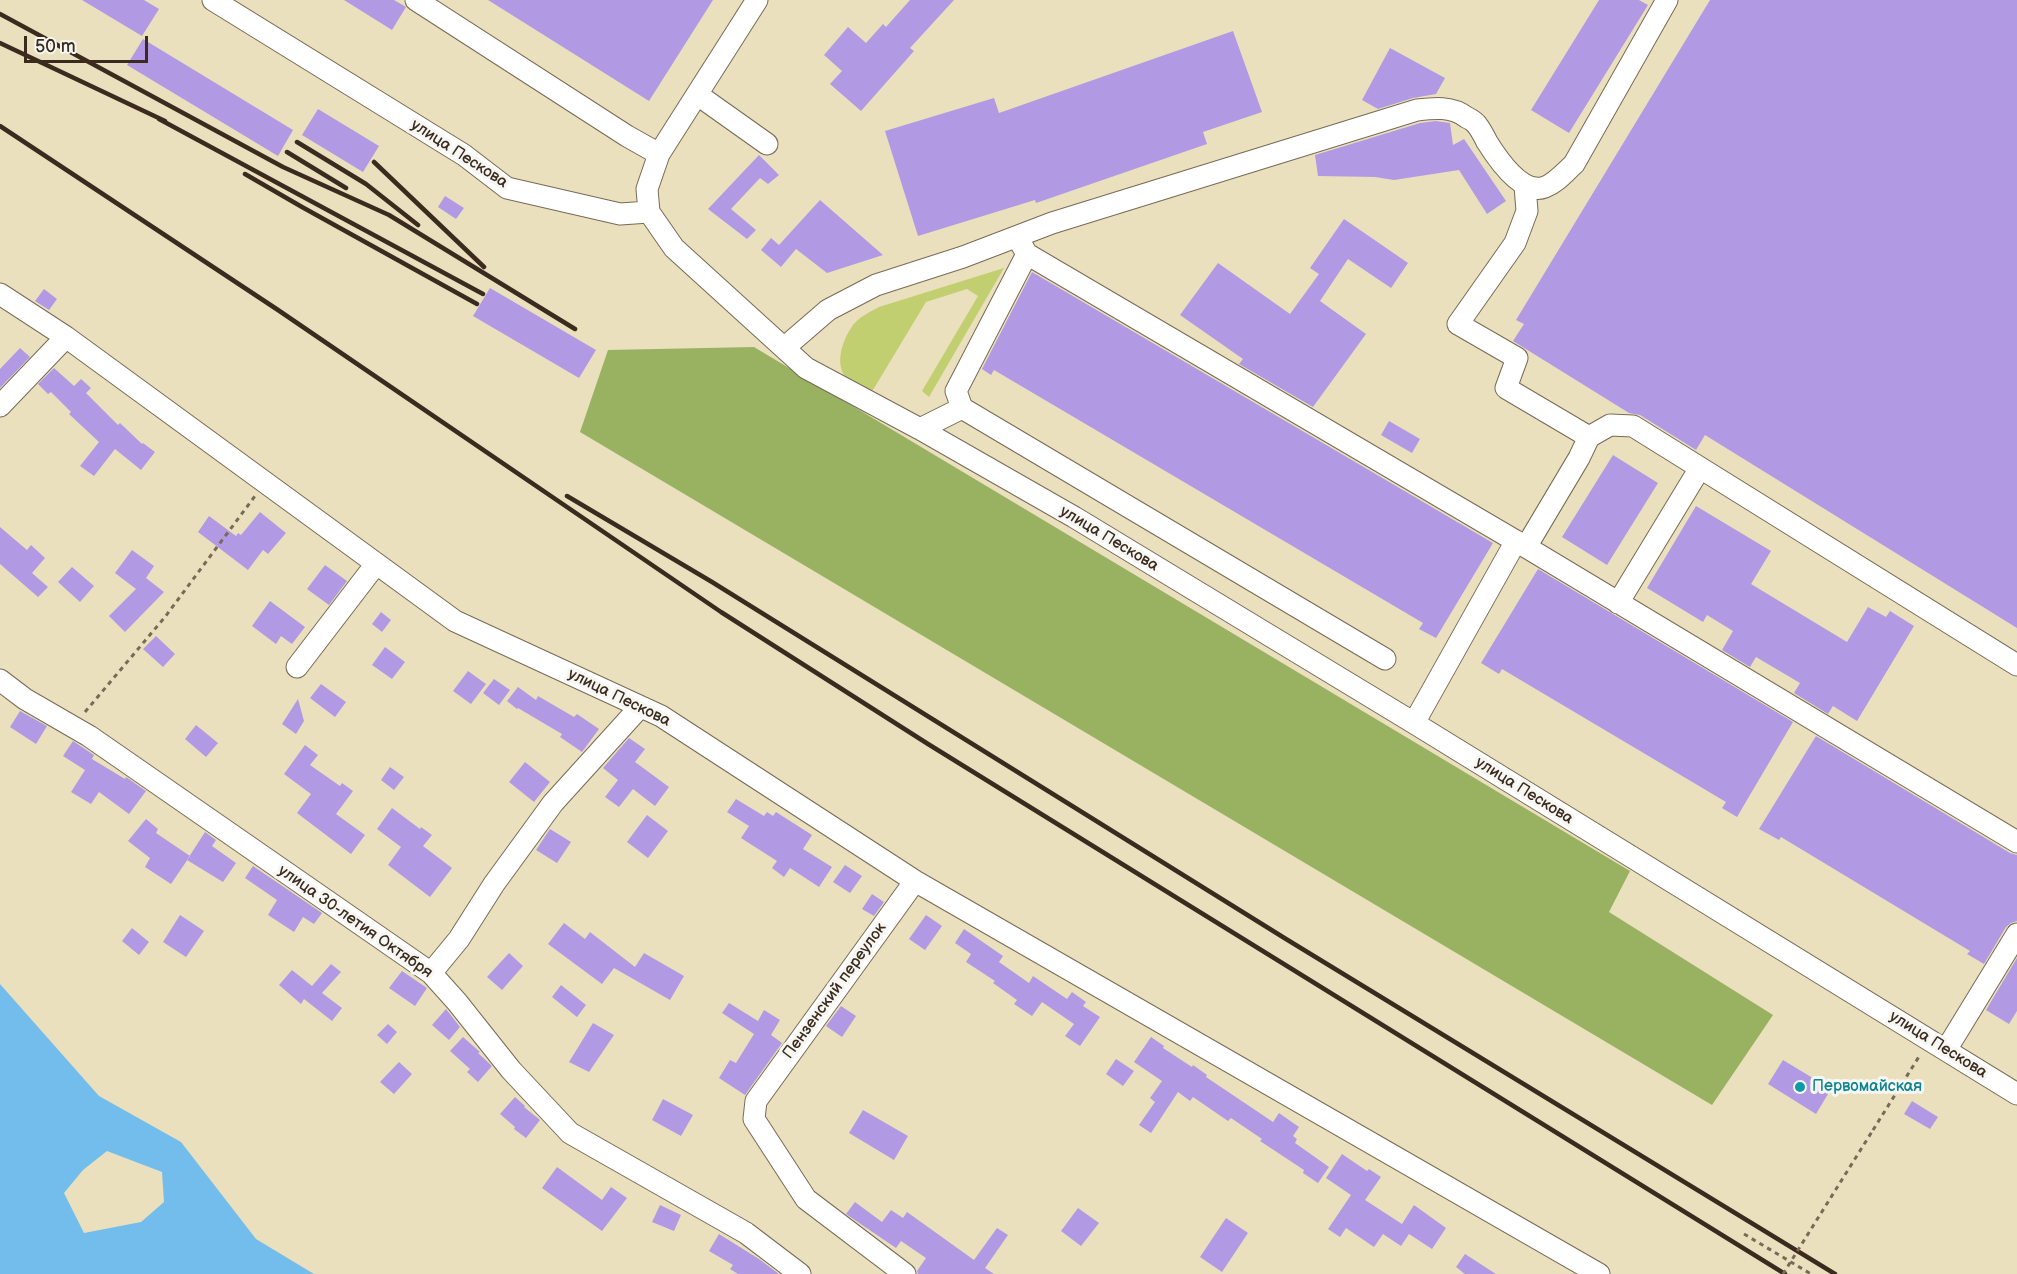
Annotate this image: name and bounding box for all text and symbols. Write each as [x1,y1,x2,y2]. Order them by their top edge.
scale bar [27,24,152,62]
text: 50 m [35,36,76,57]
street label: улица Пескова [407,116,511,192]
street label: улица Пескова [1056,502,1162,576]
street label: улица Пескова [565,665,673,731]
street label: улица Пескова [1472,753,1576,829]
street label: улица 30-летия Октября [274,861,436,983]
street label: Пензенский переулок [779,919,891,1063]
street label: улица Пескова [1886,1007,1990,1083]
place label: Первомайская [1812,1077,1922,1097]
marker: Первомайская [1793,1080,1807,1094]

